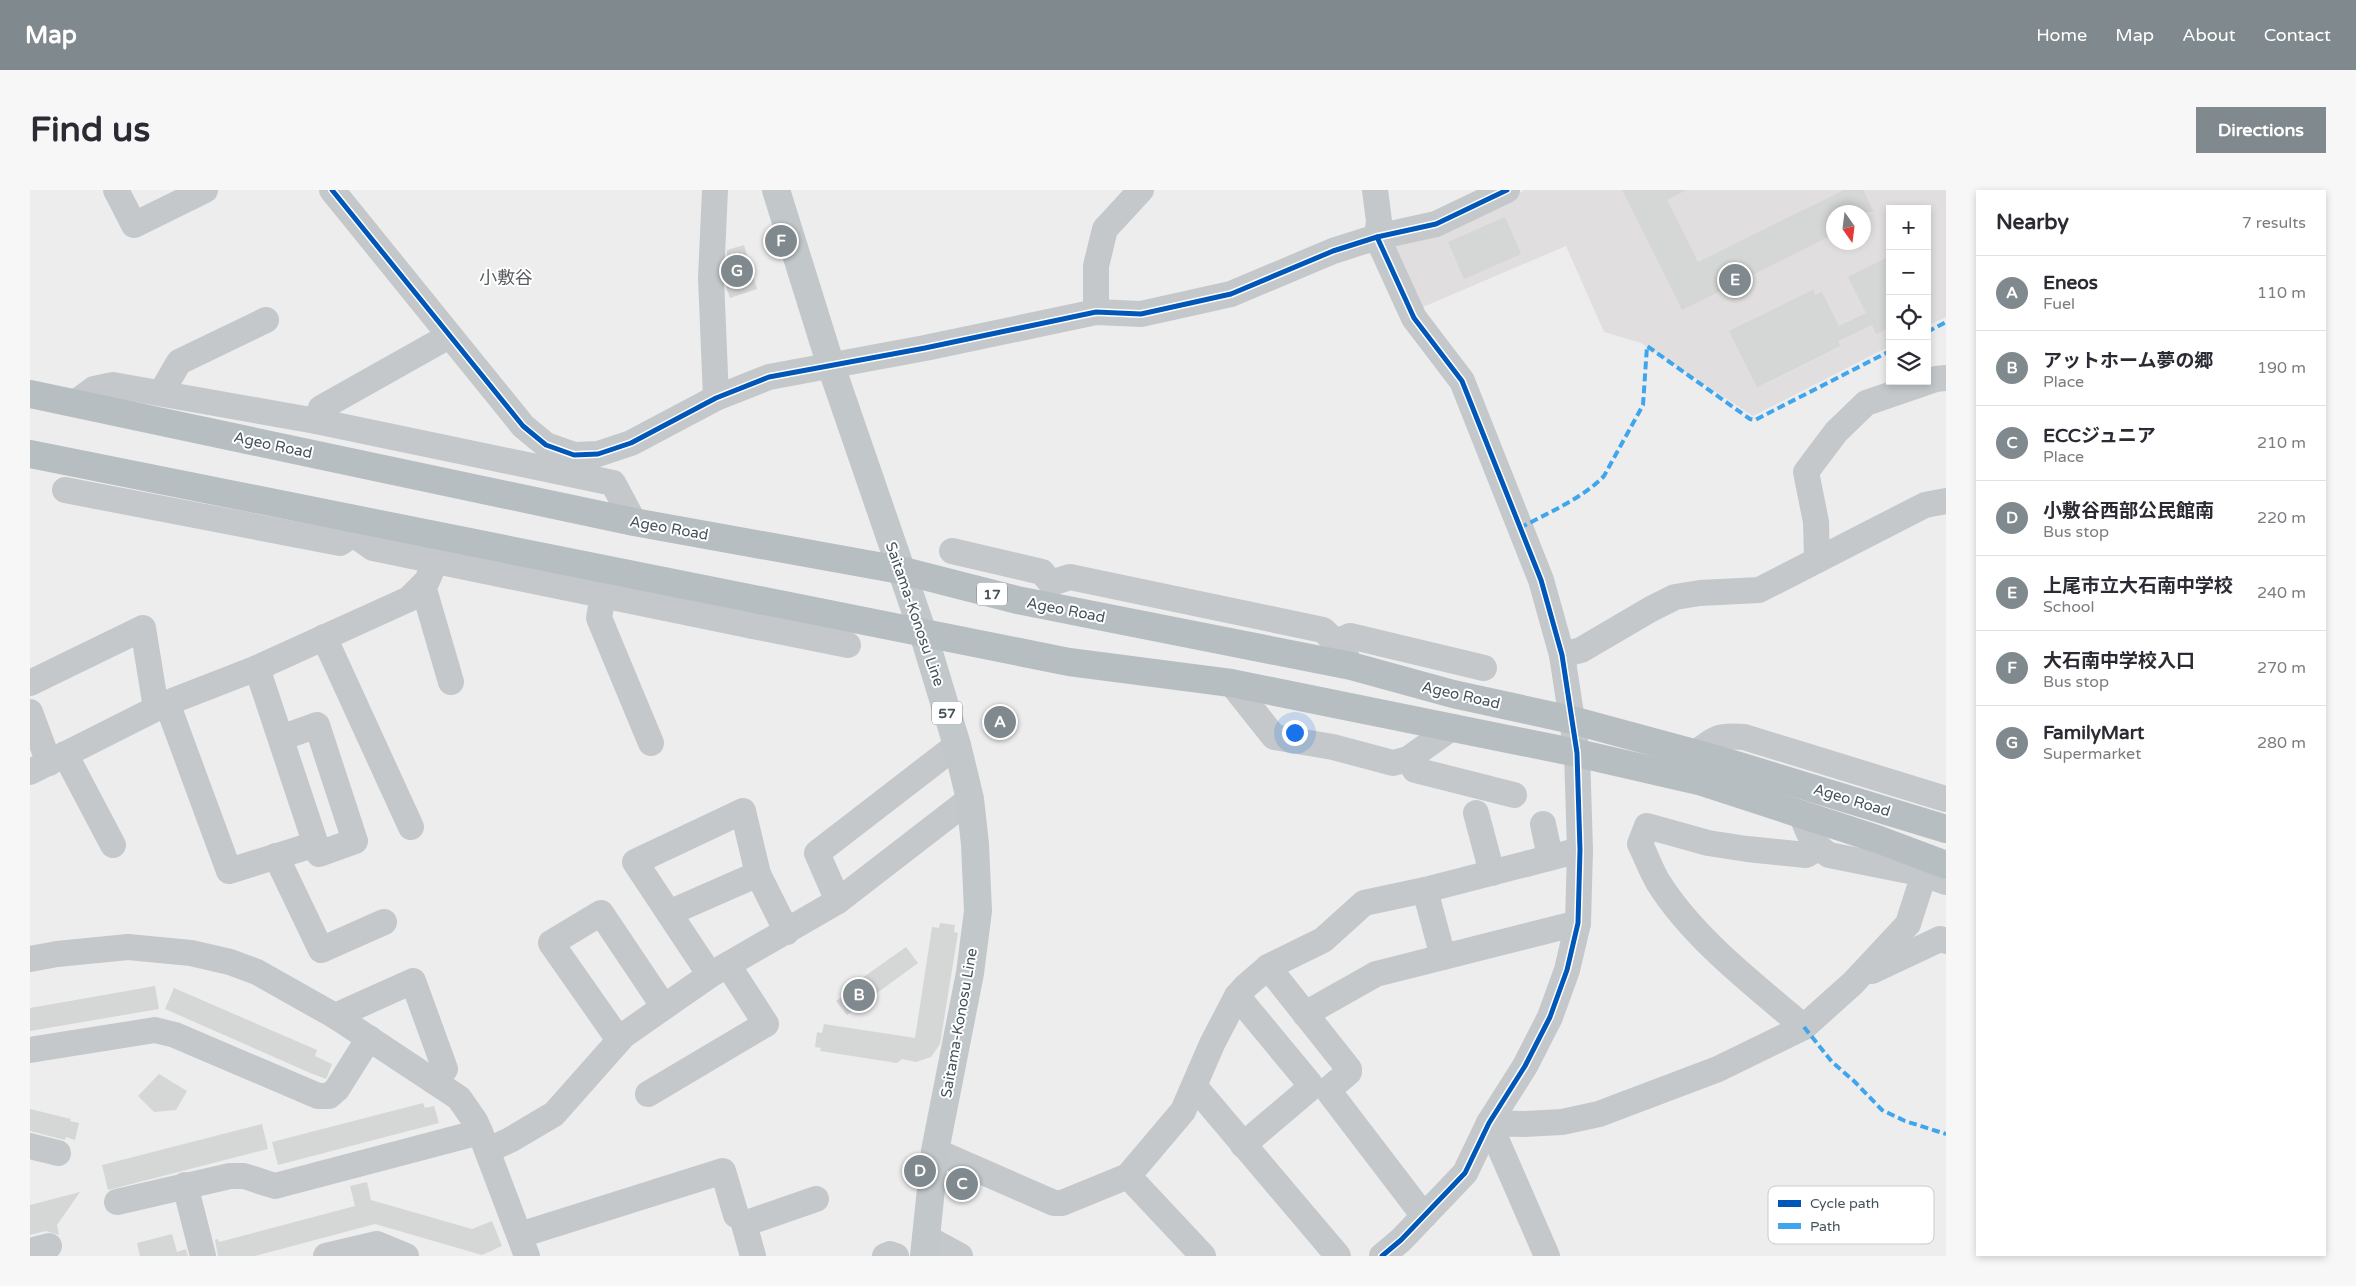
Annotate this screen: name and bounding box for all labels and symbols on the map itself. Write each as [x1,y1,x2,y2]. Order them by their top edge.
north arrow [1826,205,1871,250]
pin: F [765,222,797,260]
pin: G [721,252,753,290]
pin: E [1719,261,1751,299]
district label: 小敷谷 [479,267,533,289]
street label: Ageo Road [232,428,314,462]
street label: Ageo Road [628,512,710,544]
street label: Saitama-Konosu Line [882,539,948,689]
road number: 17 [977,582,1007,606]
street label: Ageo Road [1025,594,1107,626]
street label: Ageo Road [1420,677,1502,713]
road number: 57 [932,702,962,724]
pin: A [984,703,1016,741]
your location [1282,720,1308,746]
street label: Ageo Road [1811,780,1893,820]
street label: Saitama-Konosu Line [937,947,981,1099]
pin: B [843,976,875,1014]
pin: D [904,1152,936,1190]
pin: C [946,1165,978,1203]
legend [1768,1186,1934,1244]
text: Cycle path [1810,1195,1879,1212]
text: Path [1810,1218,1841,1235]

